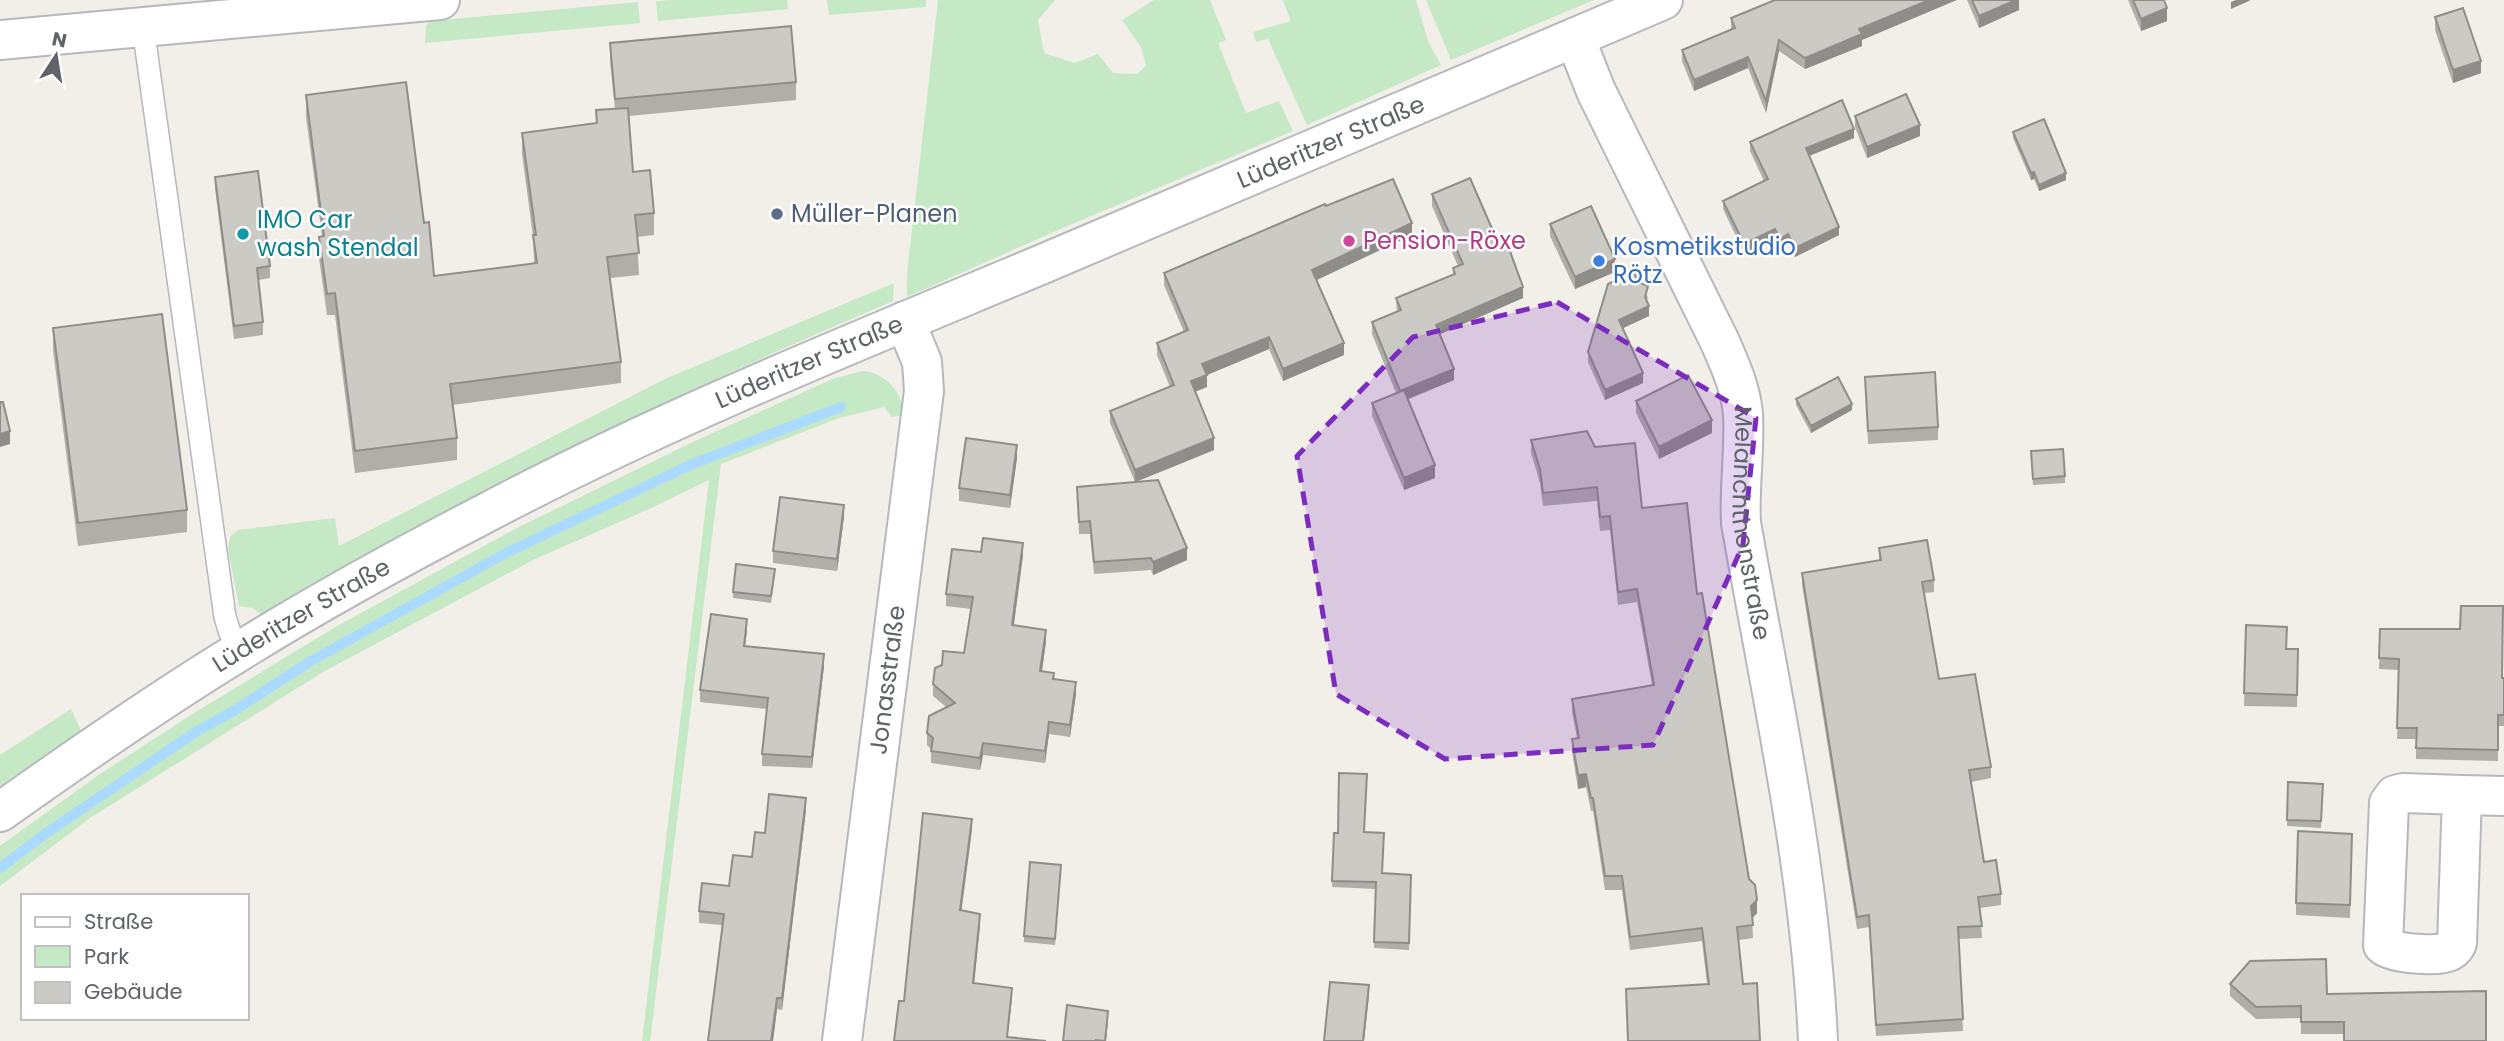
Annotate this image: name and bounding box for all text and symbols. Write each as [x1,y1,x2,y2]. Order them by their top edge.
north arrow [21,21,91,91]
text: N [50,25,69,55]
street label: Lüderitzer Straße [1232,87,1429,196]
place label: Müller-Planen [791,197,958,230]
place label: IMO Car wash Stendal [257,203,419,264]
marker: Müller-Planen [769,206,785,222]
place label: Pension-Röxe [1363,224,1526,257]
marker: IMO Car wash Stendal [235,226,251,242]
place label: Kosmetikstudio Rötz [1613,230,1796,291]
marker: Pension-Röxe [1341,233,1357,249]
marker: Kosmetikstudio Rötz [1591,253,1607,269]
street label: Lüderitzer Straße [710,307,908,416]
street label: Melanchthonstraße [1724,406,1779,643]
street label: Lüderitzer Straße [206,550,396,680]
street label: Jonasstraße [861,603,913,756]
legend [21,894,248,1020]
text: Straße [84,907,153,936]
text: Park [84,942,129,971]
text: Gebäude [84,977,182,1006]

